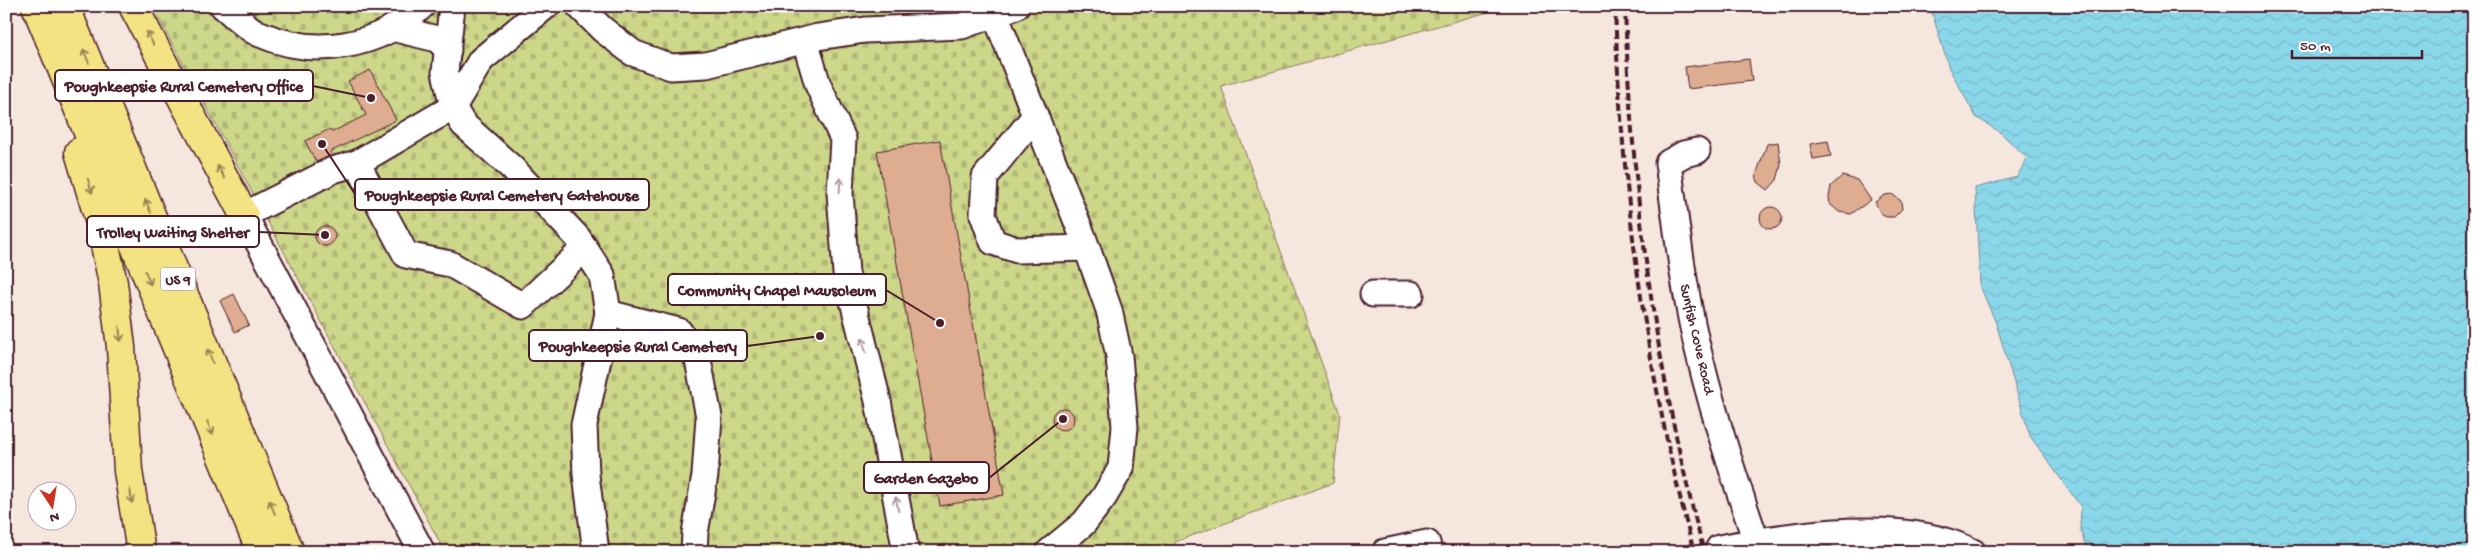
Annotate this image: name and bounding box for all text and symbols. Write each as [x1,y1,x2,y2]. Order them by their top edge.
scale bar [2292,28,2422,60]
one-way arrow [145,31,155,46]
text: 50 m [2300,38,2331,56]
one-way arrow [81,49,90,64]
callout: Poughkeepsie Rural Cemetery Office [55,70,313,101]
text: Poughkeepsie Rural Cemetery Office [64,78,304,98]
one-way arrow [216,165,226,180]
one-way arrow [836,177,845,193]
one-way arrow [85,178,95,194]
callout: Poughkeepsie Rural Cemetery Gatehouse [355,179,649,210]
text: Poughkeepsie Rural Cemetery Gatehouse [364,188,640,207]
one-way arrow [143,199,152,214]
callout: Trolley Waiting Shelter [87,216,259,247]
text: Trolley Waiting Shelter [95,225,251,244]
road number: US 9 [160,268,196,290]
one-way arrow [144,270,154,285]
callout: Community Chapel Mausoleum [668,274,886,305]
text: Community Chapel Mausoleum [677,283,877,302]
street label: Sunfish Cove Road [1675,283,1718,398]
one-way arrow [115,326,125,342]
callout: Poughkeepsie Rural Cemetery [529,330,747,361]
one-way arrow [859,337,868,353]
text: Poughkeepsie Rural Cemetery [538,339,737,358]
one-way arrow [204,349,213,364]
one-way arrow [206,420,216,435]
callout: Garden Gazebo [864,462,989,493]
text: Garden Gazebo [874,471,979,490]
north arrow [28,480,78,530]
one-way arrow [127,488,137,504]
one-way arrow [891,496,901,512]
one-way arrow [266,500,276,515]
text: N [48,507,60,526]

